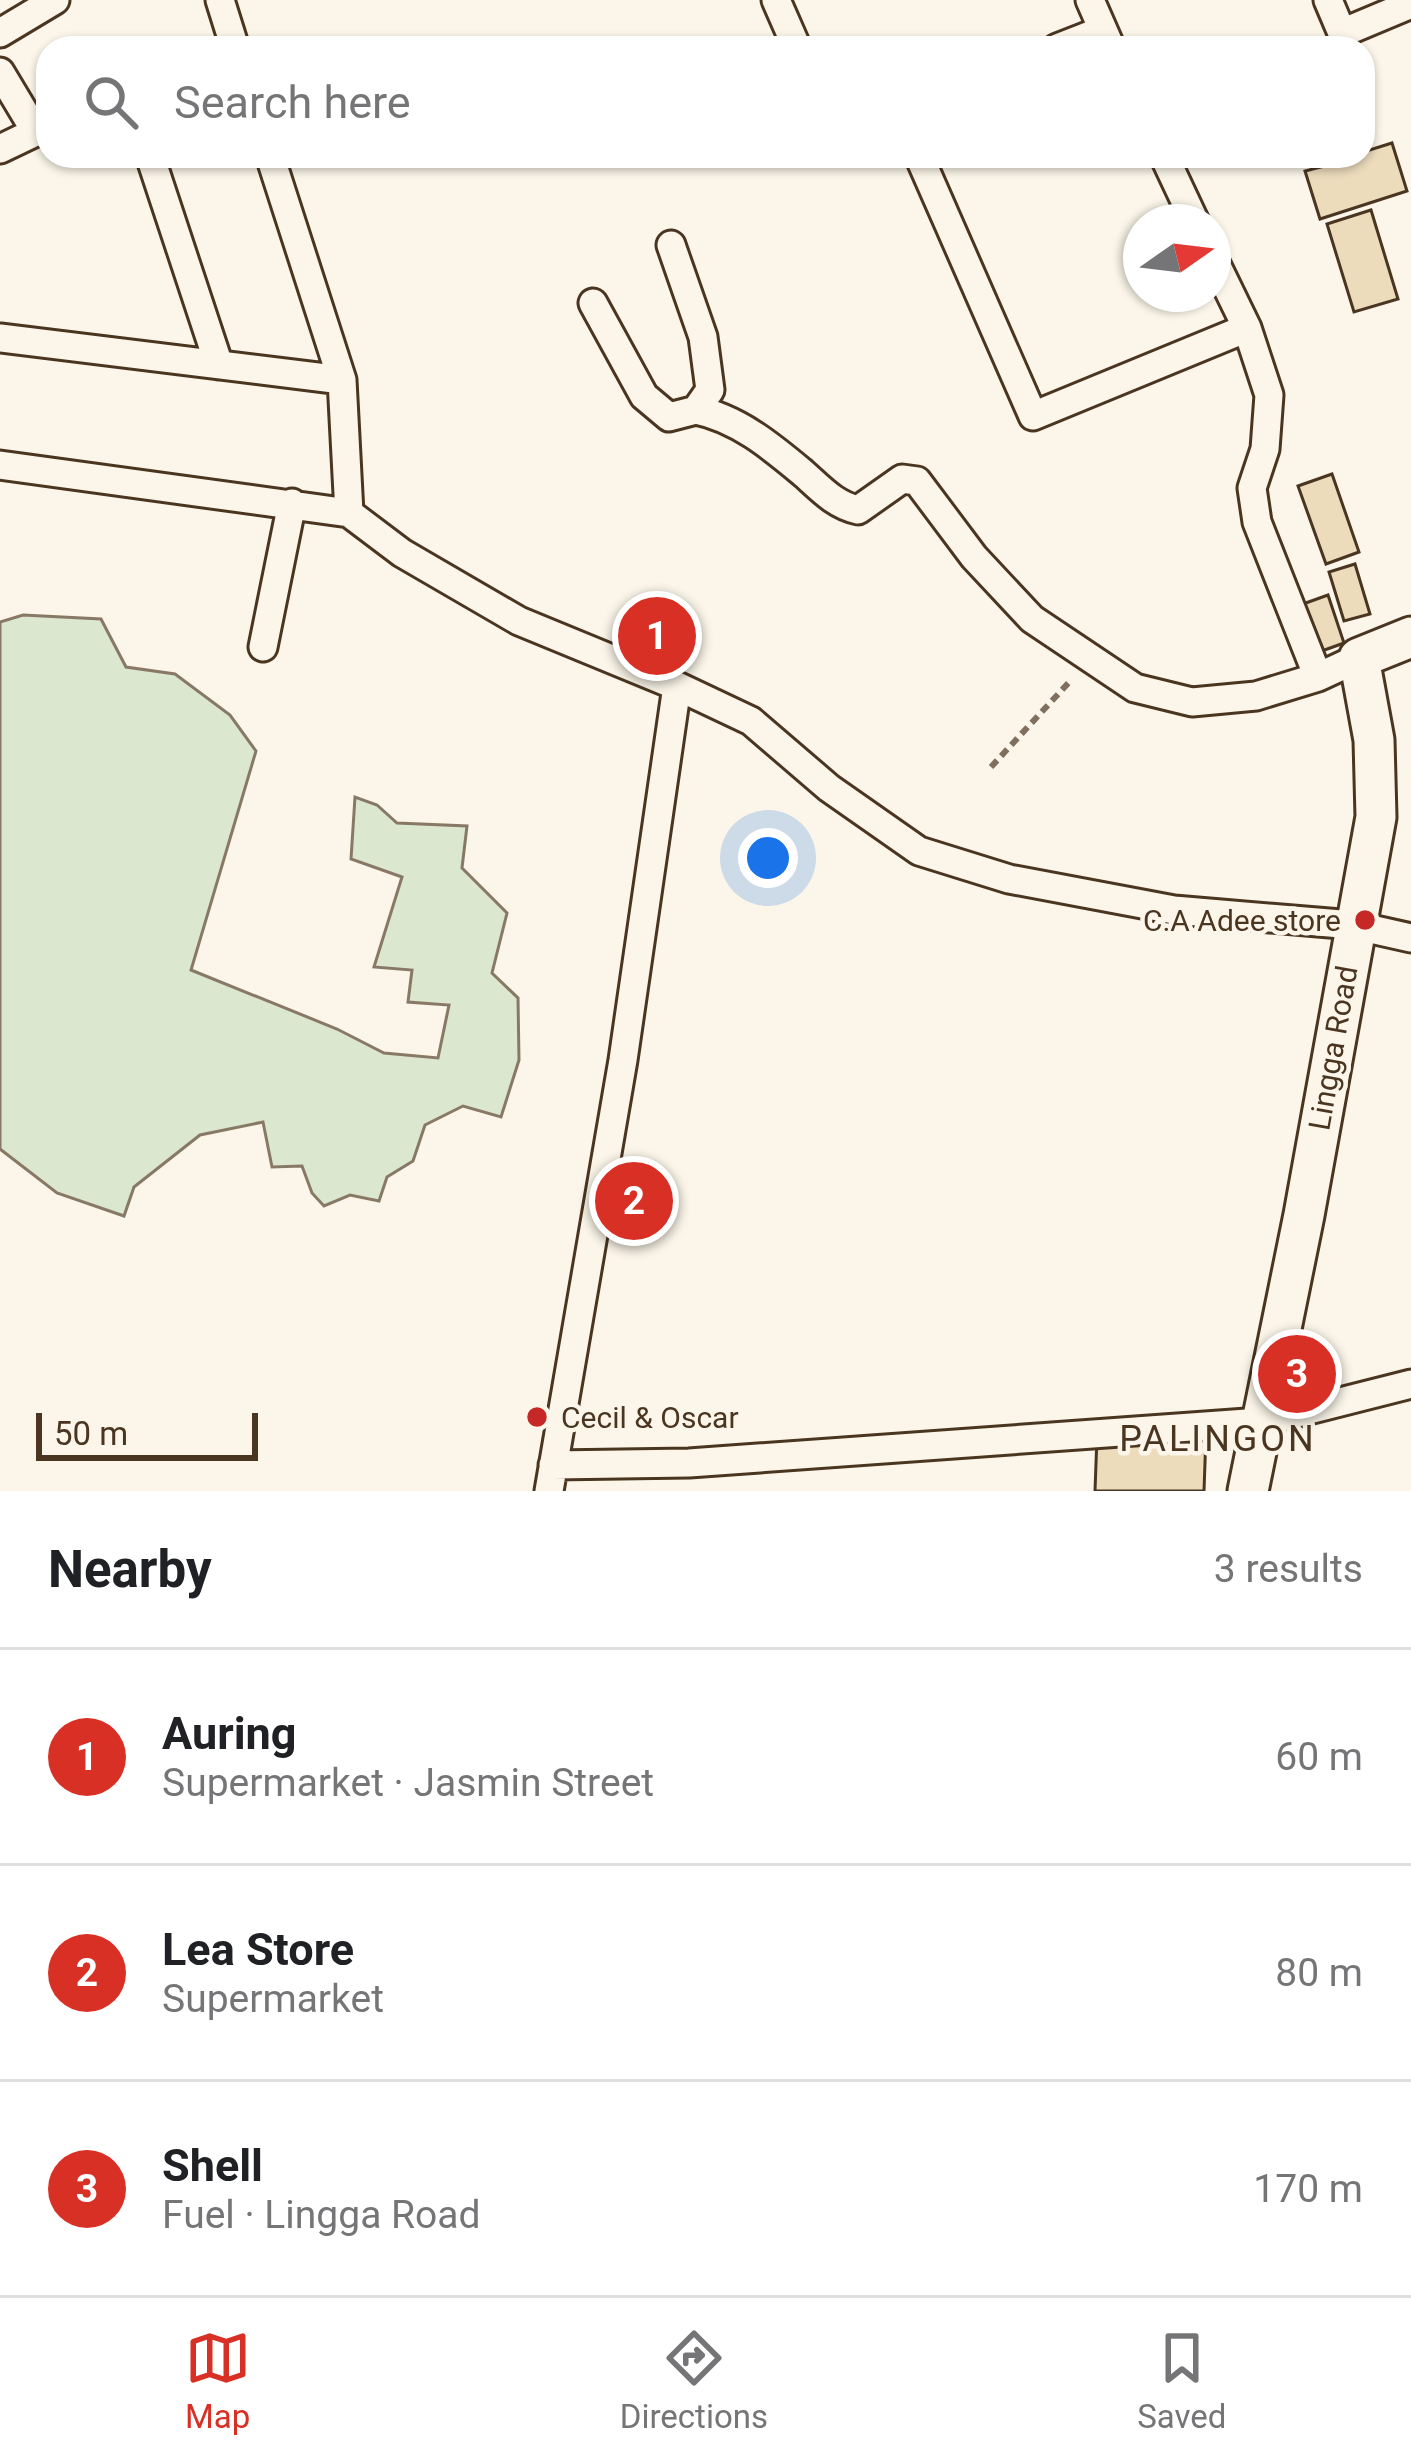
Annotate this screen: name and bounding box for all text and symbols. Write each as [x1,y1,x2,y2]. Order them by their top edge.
search box [36,36,1375,168]
icon: search [78,69,144,135]
text: Search here [174,76,411,129]
north arrow [1123,204,1231,312]
pin: 1 [618,591,696,681]
your location [738,828,798,888]
place label: C.A Adee store [1143,903,1341,938]
marker: C.A Adee store [1352,907,1378,933]
street label: Lingga Road [1301,963,1365,1133]
pin: 2 [595,1156,673,1246]
pin: 3 [1258,1329,1336,1419]
place label: Cecil & Oscar [561,1400,739,1435]
marker: Cecil & Oscar [524,1404,550,1430]
scale bar [36,1407,258,1460]
text: 50 m [54,1414,128,1453]
district label: PALINGON [1119,1418,1317,1460]
text: Nearby [48,1540,212,1599]
text: 3 results [1214,1546,1363,1592]
text: Auring [162,1707,297,1760]
text: 1 [76,1734,98,1780]
text: 60 m [1275,1734,1363,1780]
text: Supermarket · Jasmin Street [162,1760,654,1806]
text: Lea Store [162,1923,354,1976]
text: 2 [76,1950,98,1996]
text: 80 m [1275,1950,1363,1996]
text: Supermarket [162,1976,384,2022]
text: Shell [162,2139,263,2192]
text: 3 [76,2166,98,2212]
text: 170 m [1253,2166,1363,2212]
text: Fuel · Lingga Road [162,2192,481,2238]
tab: Map [185,2325,251,2436]
tab: Directions [620,2325,768,2436]
tab: Saved [1137,2325,1226,2436]

